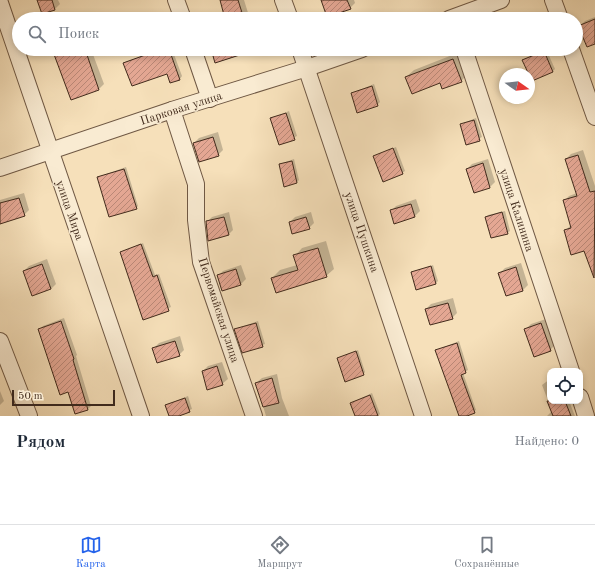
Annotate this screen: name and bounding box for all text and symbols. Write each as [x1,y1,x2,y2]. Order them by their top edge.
search box [12,12,583,56]
icon: search [26,23,48,45]
text: Поиск [58,27,99,42]
north arrow [499,68,535,104]
street label: Парковая улица [139,90,224,128]
street label: улица Калинина [497,167,535,253]
street label: улица Мира [53,179,85,242]
street label: улица Пушкина [342,191,380,274]
street label: Первомайская улица [195,256,241,364]
map controls [547,368,583,404]
button: locate [547,368,583,404]
scale bar [12,388,115,407]
text: 50 m [18,391,43,402]
text: Рядом [16,434,65,451]
text: Найдено: 0 [515,435,579,448]
tab: Карта [76,534,106,572]
tab: Маршрут [257,534,303,572]
tab: Сохранённые [454,534,519,572]

